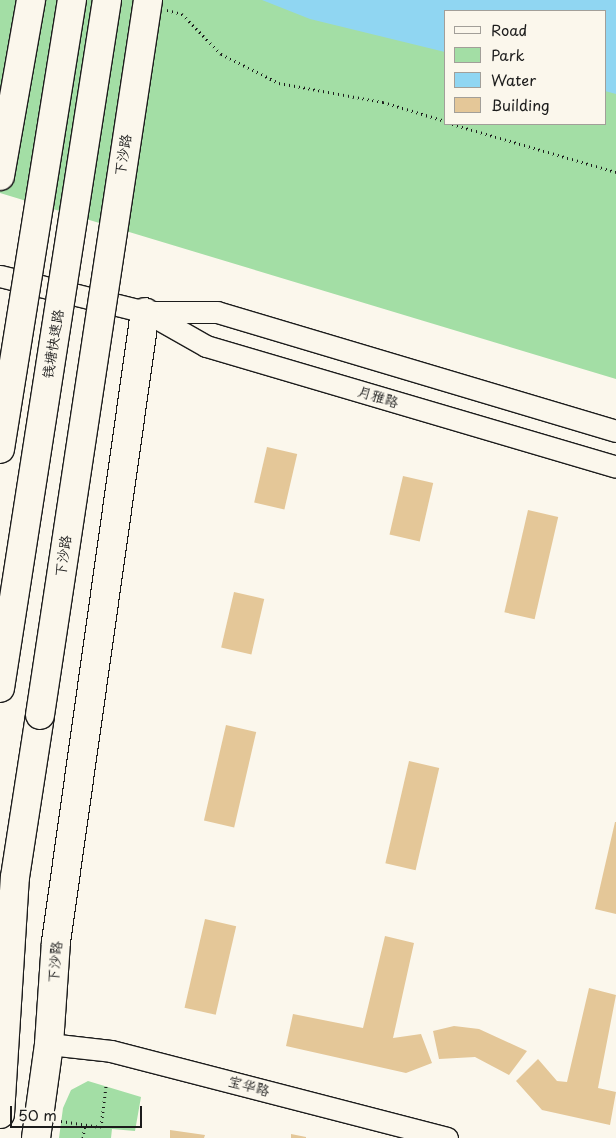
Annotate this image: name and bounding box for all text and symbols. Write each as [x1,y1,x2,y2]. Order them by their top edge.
legend [444,10,606,125]
text: Road [491,18,527,41]
text: Park [491,43,525,66]
text: Water [491,68,536,91]
text: Building [491,93,550,116]
street label: 下沙路 [111,133,135,177]
street label: 钱塘快速路 [39,308,67,380]
street label: 月雅路 [355,383,401,411]
street label: 下沙路 [52,534,74,578]
street label: 下沙路 [45,940,65,984]
street label: 宝华路 [227,1072,271,1100]
scale bar [12,1096,145,1128]
text: 50 m [18,1103,57,1126]

